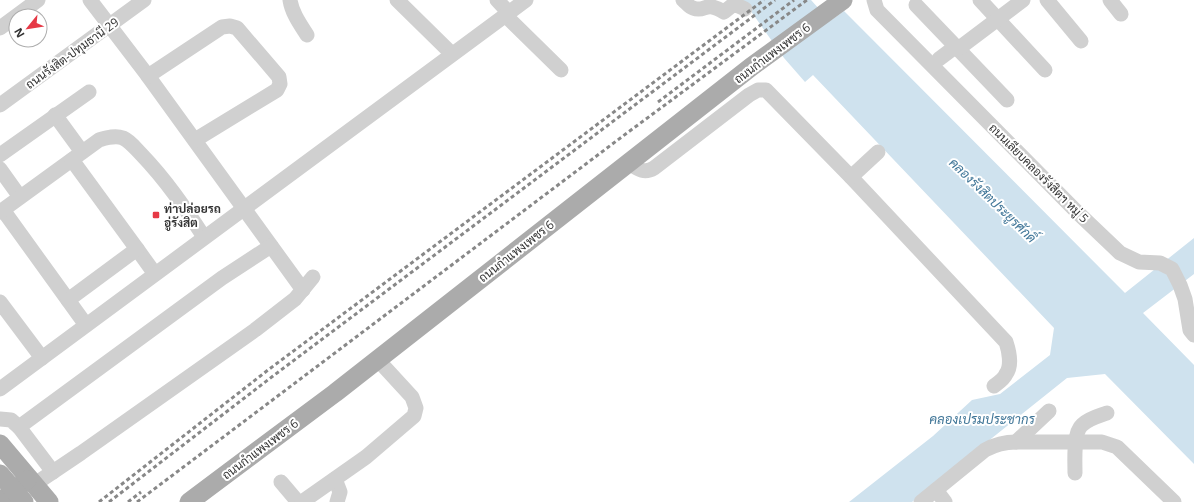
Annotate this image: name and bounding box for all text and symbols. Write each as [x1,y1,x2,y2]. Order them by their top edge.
north arrow [8,8,48,48]
street label: ถนนรังสิต-ปทุมธานี 29 [22,13,123,93]
street label: ถนนกำแพงเพชร 6 [730,19,814,87]
text: N [10,26,28,41]
street label: ถนนเลียบคลองรังสิตฯ หมู่ 5 [985,119,1093,227]
water label: คลองรังสิตประยูรศักดิ์ [945,151,1045,249]
place label: ท่าปล่อยรถ อู่รังสิต [164,200,221,231]
marker: ท่าปล่อยรถ อู่รังสิต [151,210,161,220]
street label: ถนนกำแพงเพชร 6 [475,216,557,286]
water label: คลองเปรมประชากร [929,410,1035,428]
street label: ถนนกำแพงเพชร 6 [218,415,302,483]

